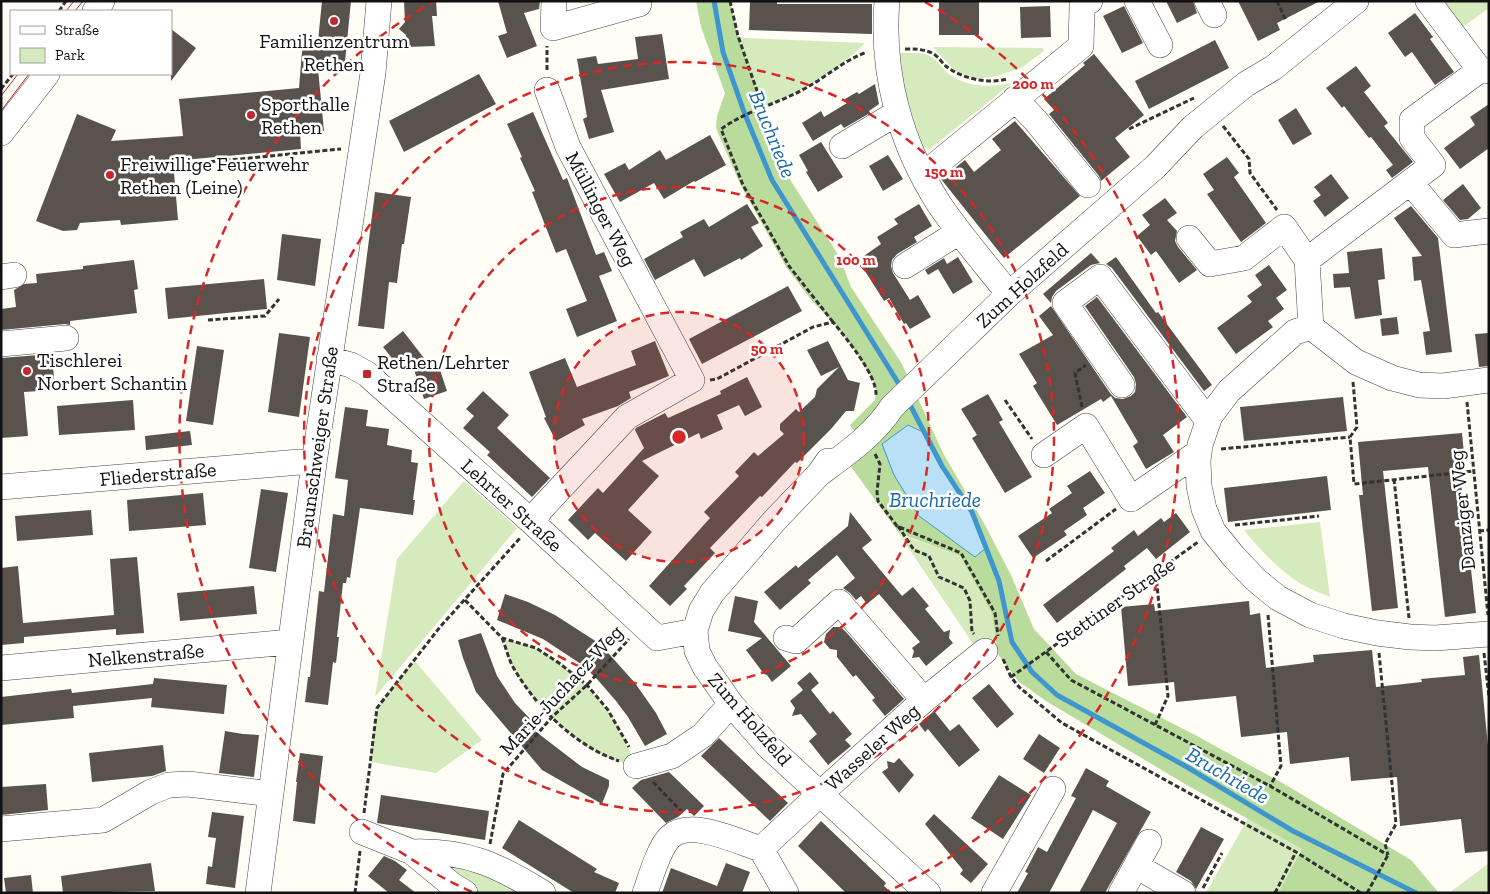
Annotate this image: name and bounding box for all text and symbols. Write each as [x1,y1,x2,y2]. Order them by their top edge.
legend [10,10,172,75]
marker: Familienzentrum Rethen [328,15,340,27]
text: Straße [55,21,99,39]
place label: Familienzentrum Rethen [259,29,410,76]
text: Park [55,46,85,64]
text: 200 m [1012,75,1054,93]
water label: Bruchriede [744,87,802,181]
place label: Sporthalle Rethen [261,92,350,139]
marker: Sporthalle Rethen [245,109,257,121]
street label: Müllinger Weg [561,147,641,271]
place label: Freiwillige Feuerwehr Rethen (Leine) [120,152,310,199]
text: 150 m [925,163,963,181]
marker: Freiwillige Feuerwehr Rethen (Leine) [104,169,116,181]
street label: Zum Holzfeld [971,237,1073,333]
text: 100 m [836,251,876,269]
text: 50 m [751,340,783,358]
street label: Braunschweiger Straße [291,345,343,549]
place label: Tischlerei Norbert Schantin [37,348,188,395]
place label: Rethen/Lehrter Straße [377,350,510,397]
marker: Tischlerei Norbert Schantin [21,365,33,377]
marker: Rethen/Lehrter Straße [361,368,373,380]
centre of rings [670,428,688,446]
street label: Danziger Weg [1444,449,1480,571]
street label: Lehrter Straße [456,453,568,557]
street label: Fliederstraße [99,457,217,491]
water label: Bruchriede [889,487,981,512]
street label: Stettiner Straße [1051,552,1179,652]
street label: Marie-Juchacz-Weg [494,620,628,760]
street label: Nelkenstraße [87,638,205,672]
street label: Zum Holzfeld [703,667,797,771]
street label: Wasseler Weg [820,698,924,796]
water label: Bruchriede [1182,741,1274,809]

